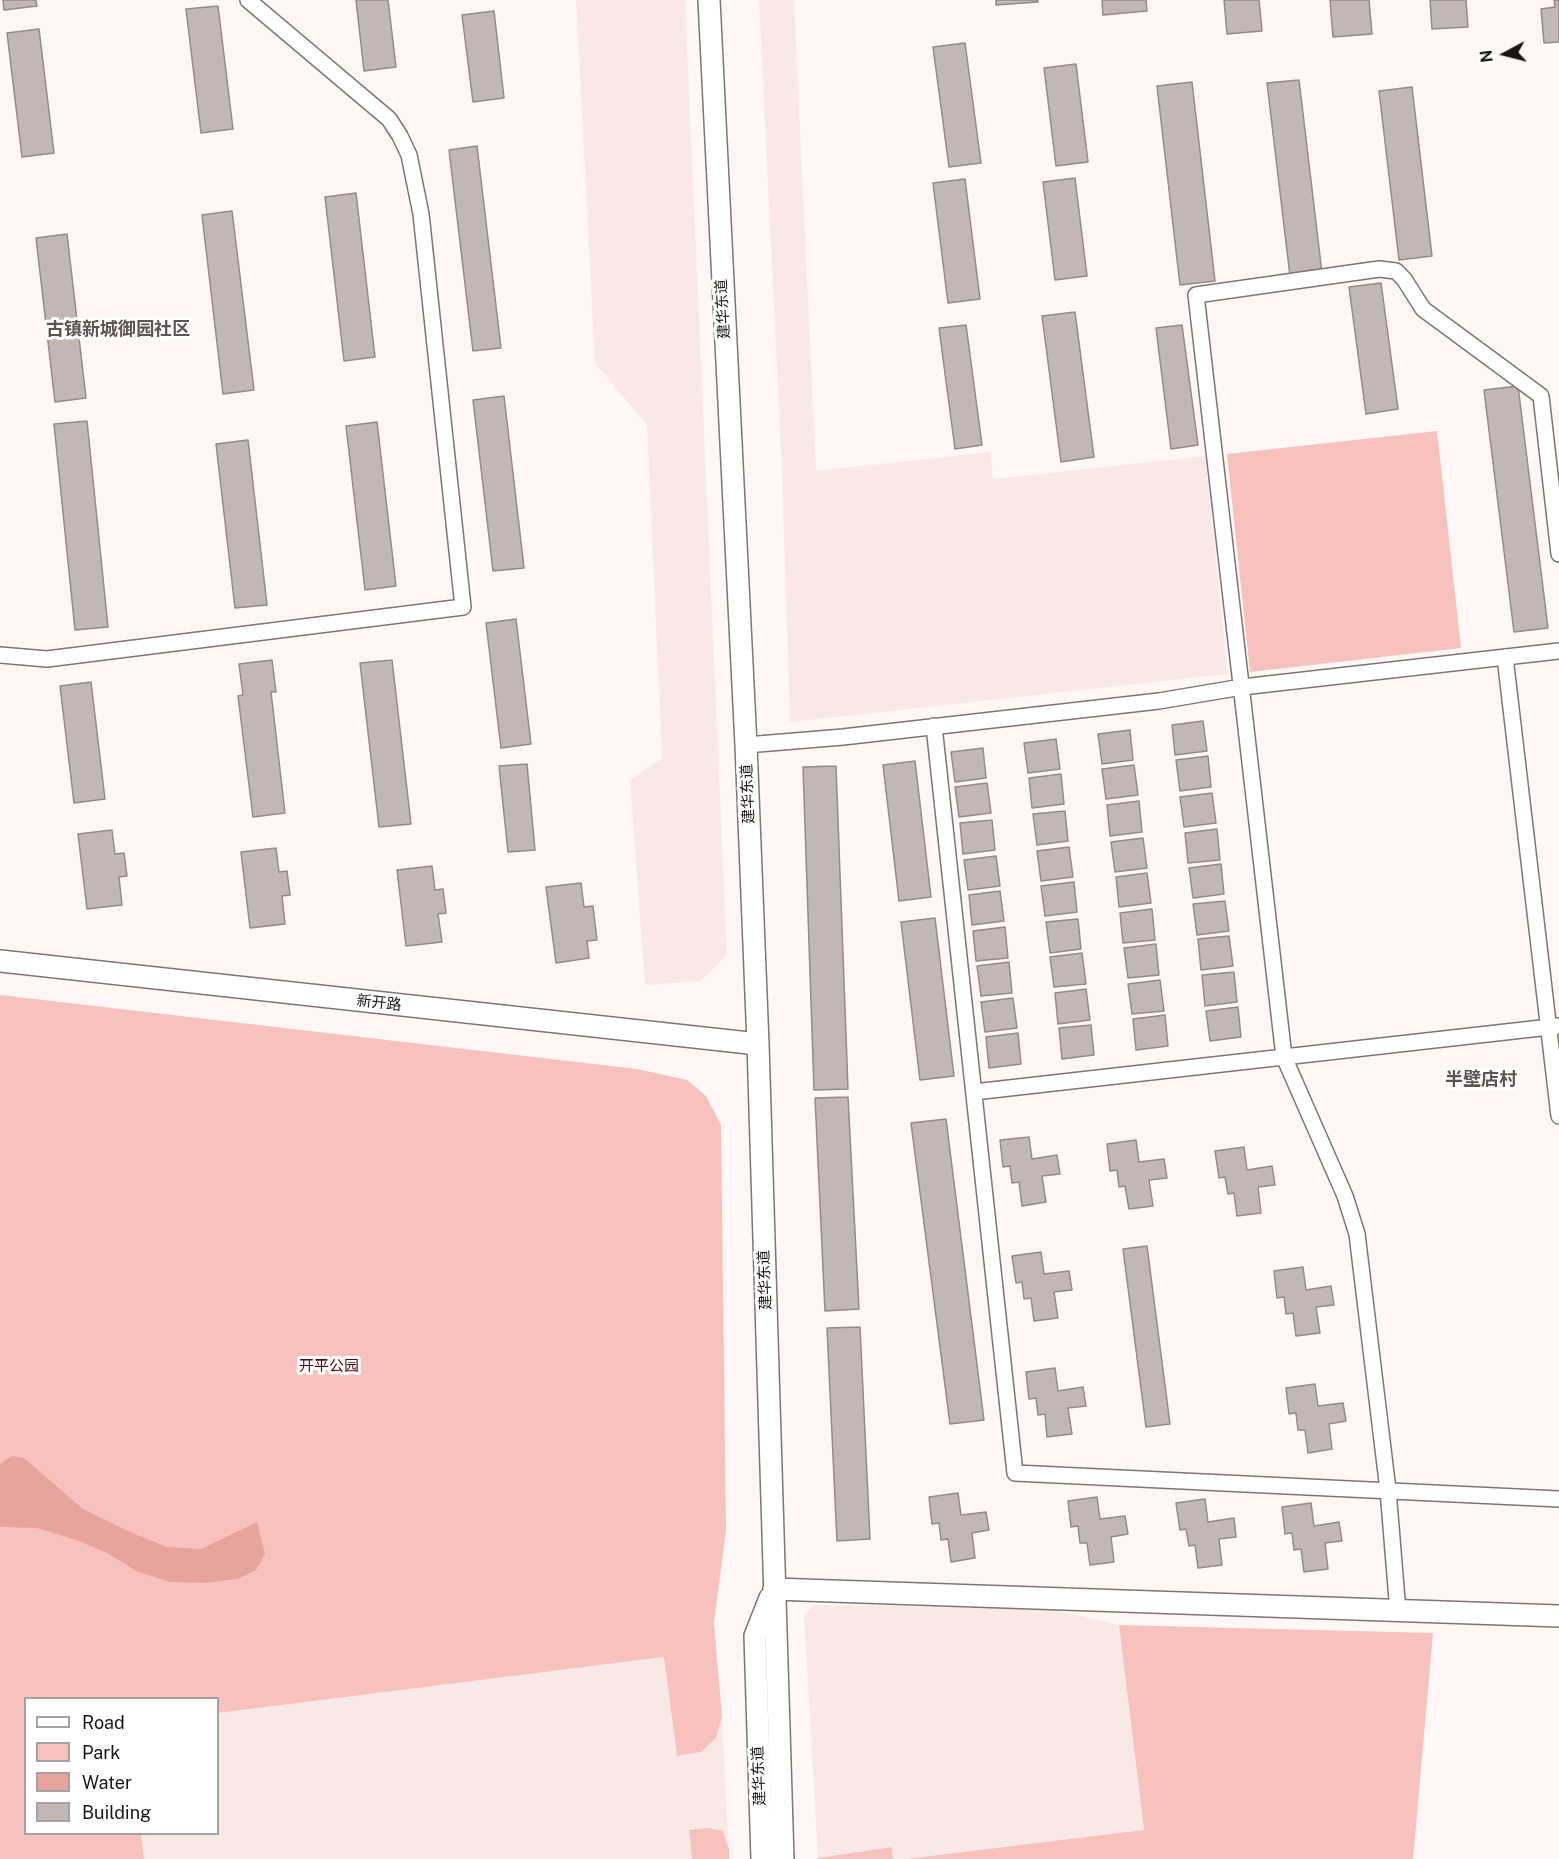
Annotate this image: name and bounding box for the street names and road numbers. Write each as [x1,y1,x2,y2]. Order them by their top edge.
street label: 建华东道 [712,279,734,339]
street label: 建华东道 [738,764,758,824]
street label: 新开路 [356,992,402,1014]
street label: 建华东道 [755,1250,775,1310]
street label: 建华东道 [749,1746,769,1806]

